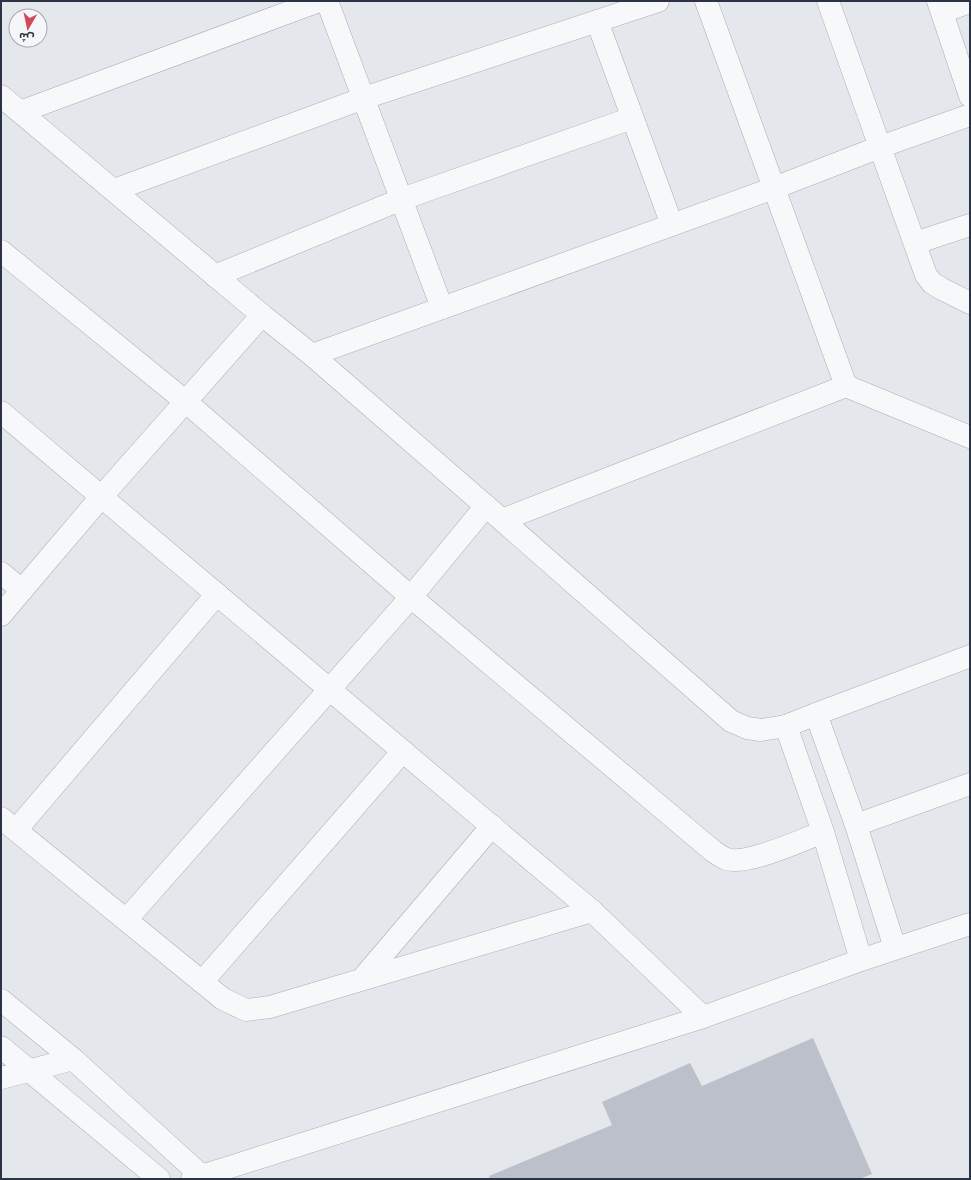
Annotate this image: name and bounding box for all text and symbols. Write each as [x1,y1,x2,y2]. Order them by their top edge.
north arrow [8,8,48,48]
text: ش [18,30,35,45]

